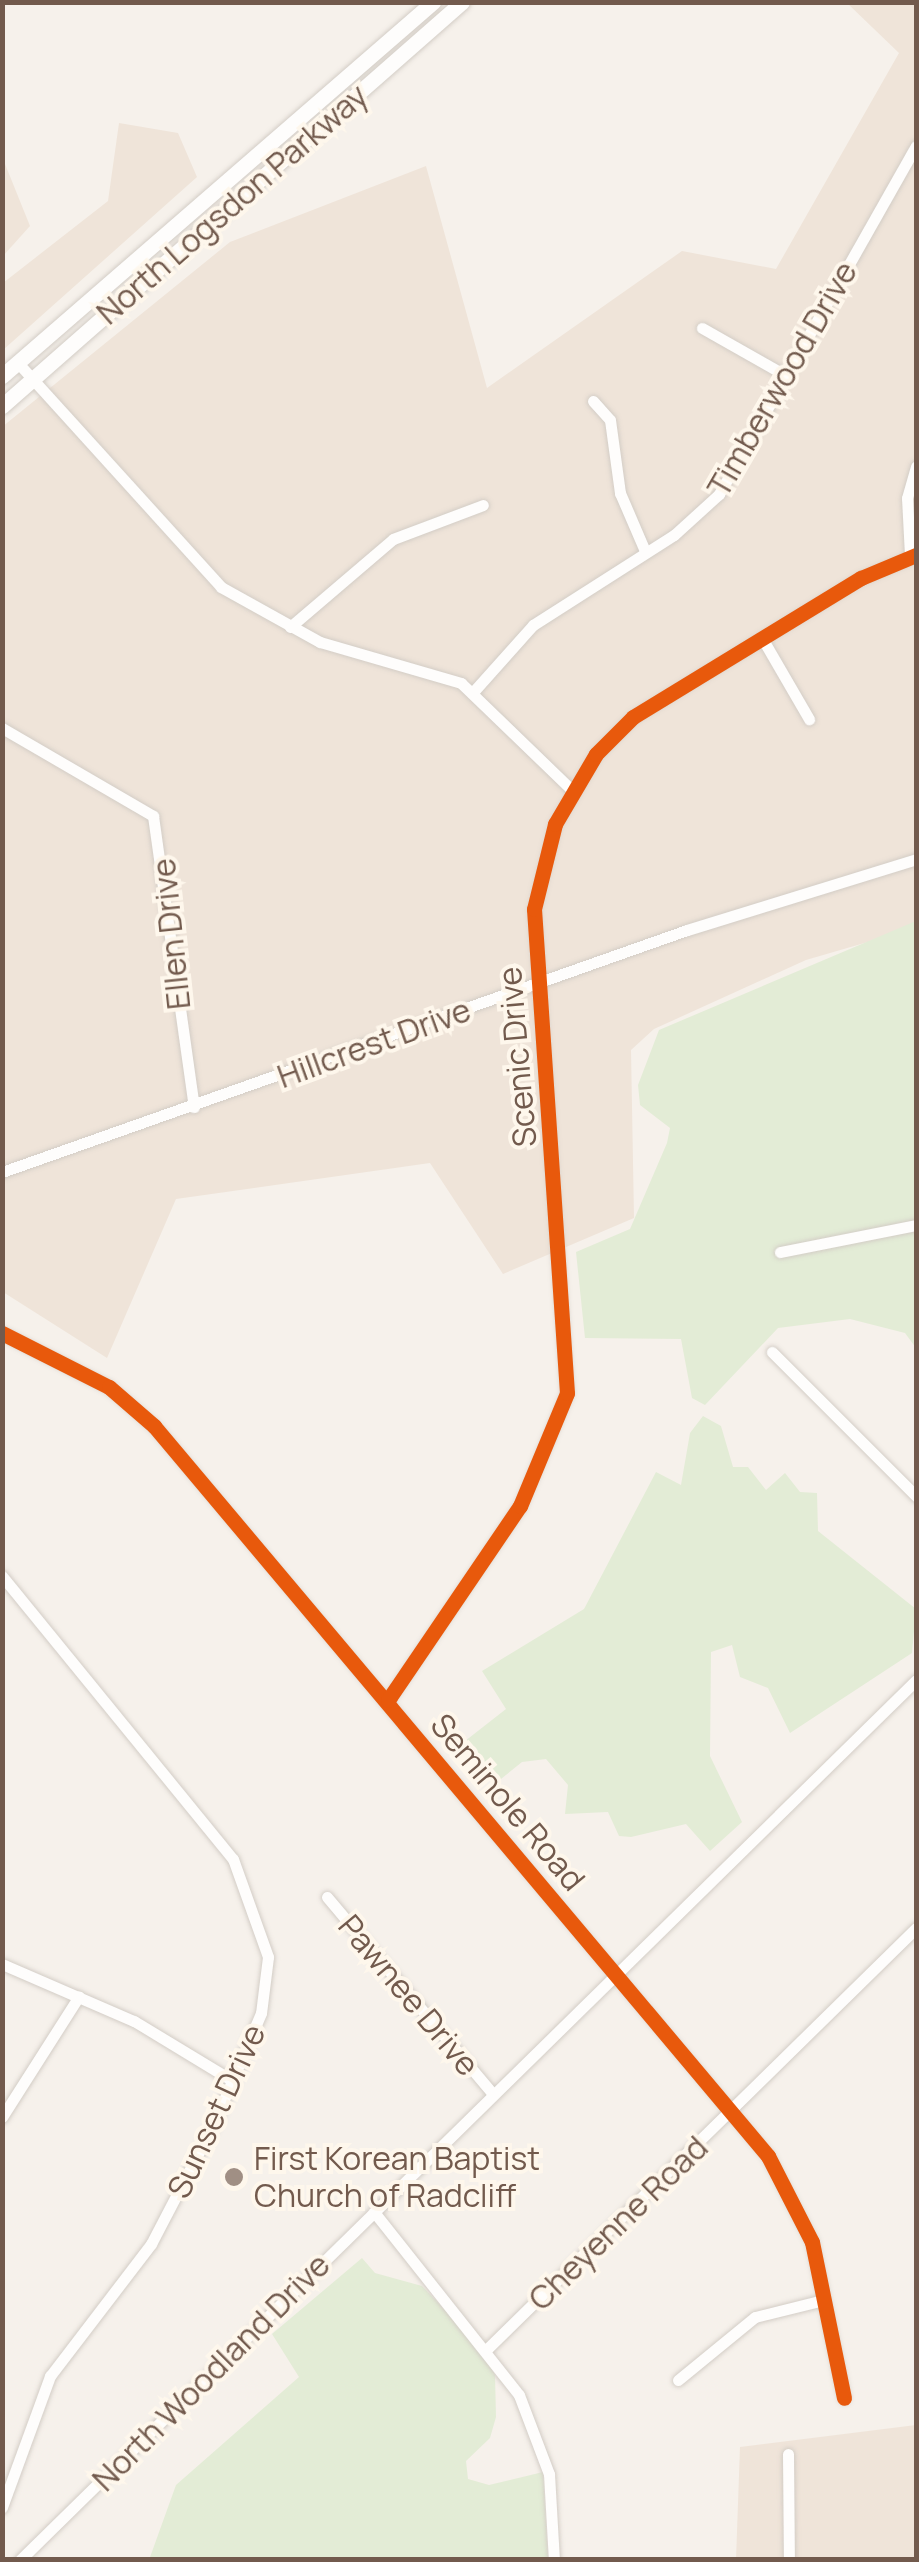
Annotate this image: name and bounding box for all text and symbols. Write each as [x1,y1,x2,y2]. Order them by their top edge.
street label: North Logsdon Parkway [89,76,375,332]
street label: Timberwood Drive [699,255,865,503]
street label: Ellen Drive [144,857,198,1011]
street label: Scenic Drive [490,965,544,1149]
street label: Hillcrest Drive [272,990,476,1096]
street label: Seminole Road [423,1706,593,1898]
street label: Pawnee Drive [331,1907,487,2083]
street label: Sunset Drive [159,2018,273,2204]
street label: Cheyenne Road [521,2128,715,2318]
place label: First Korean Baptist Church of Radcliff [254,2140,540,2215]
marker: First Korean Baptist Church of Radcliff [223,2166,245,2188]
street label: North Woodland Drive [84,2245,338,2499]

